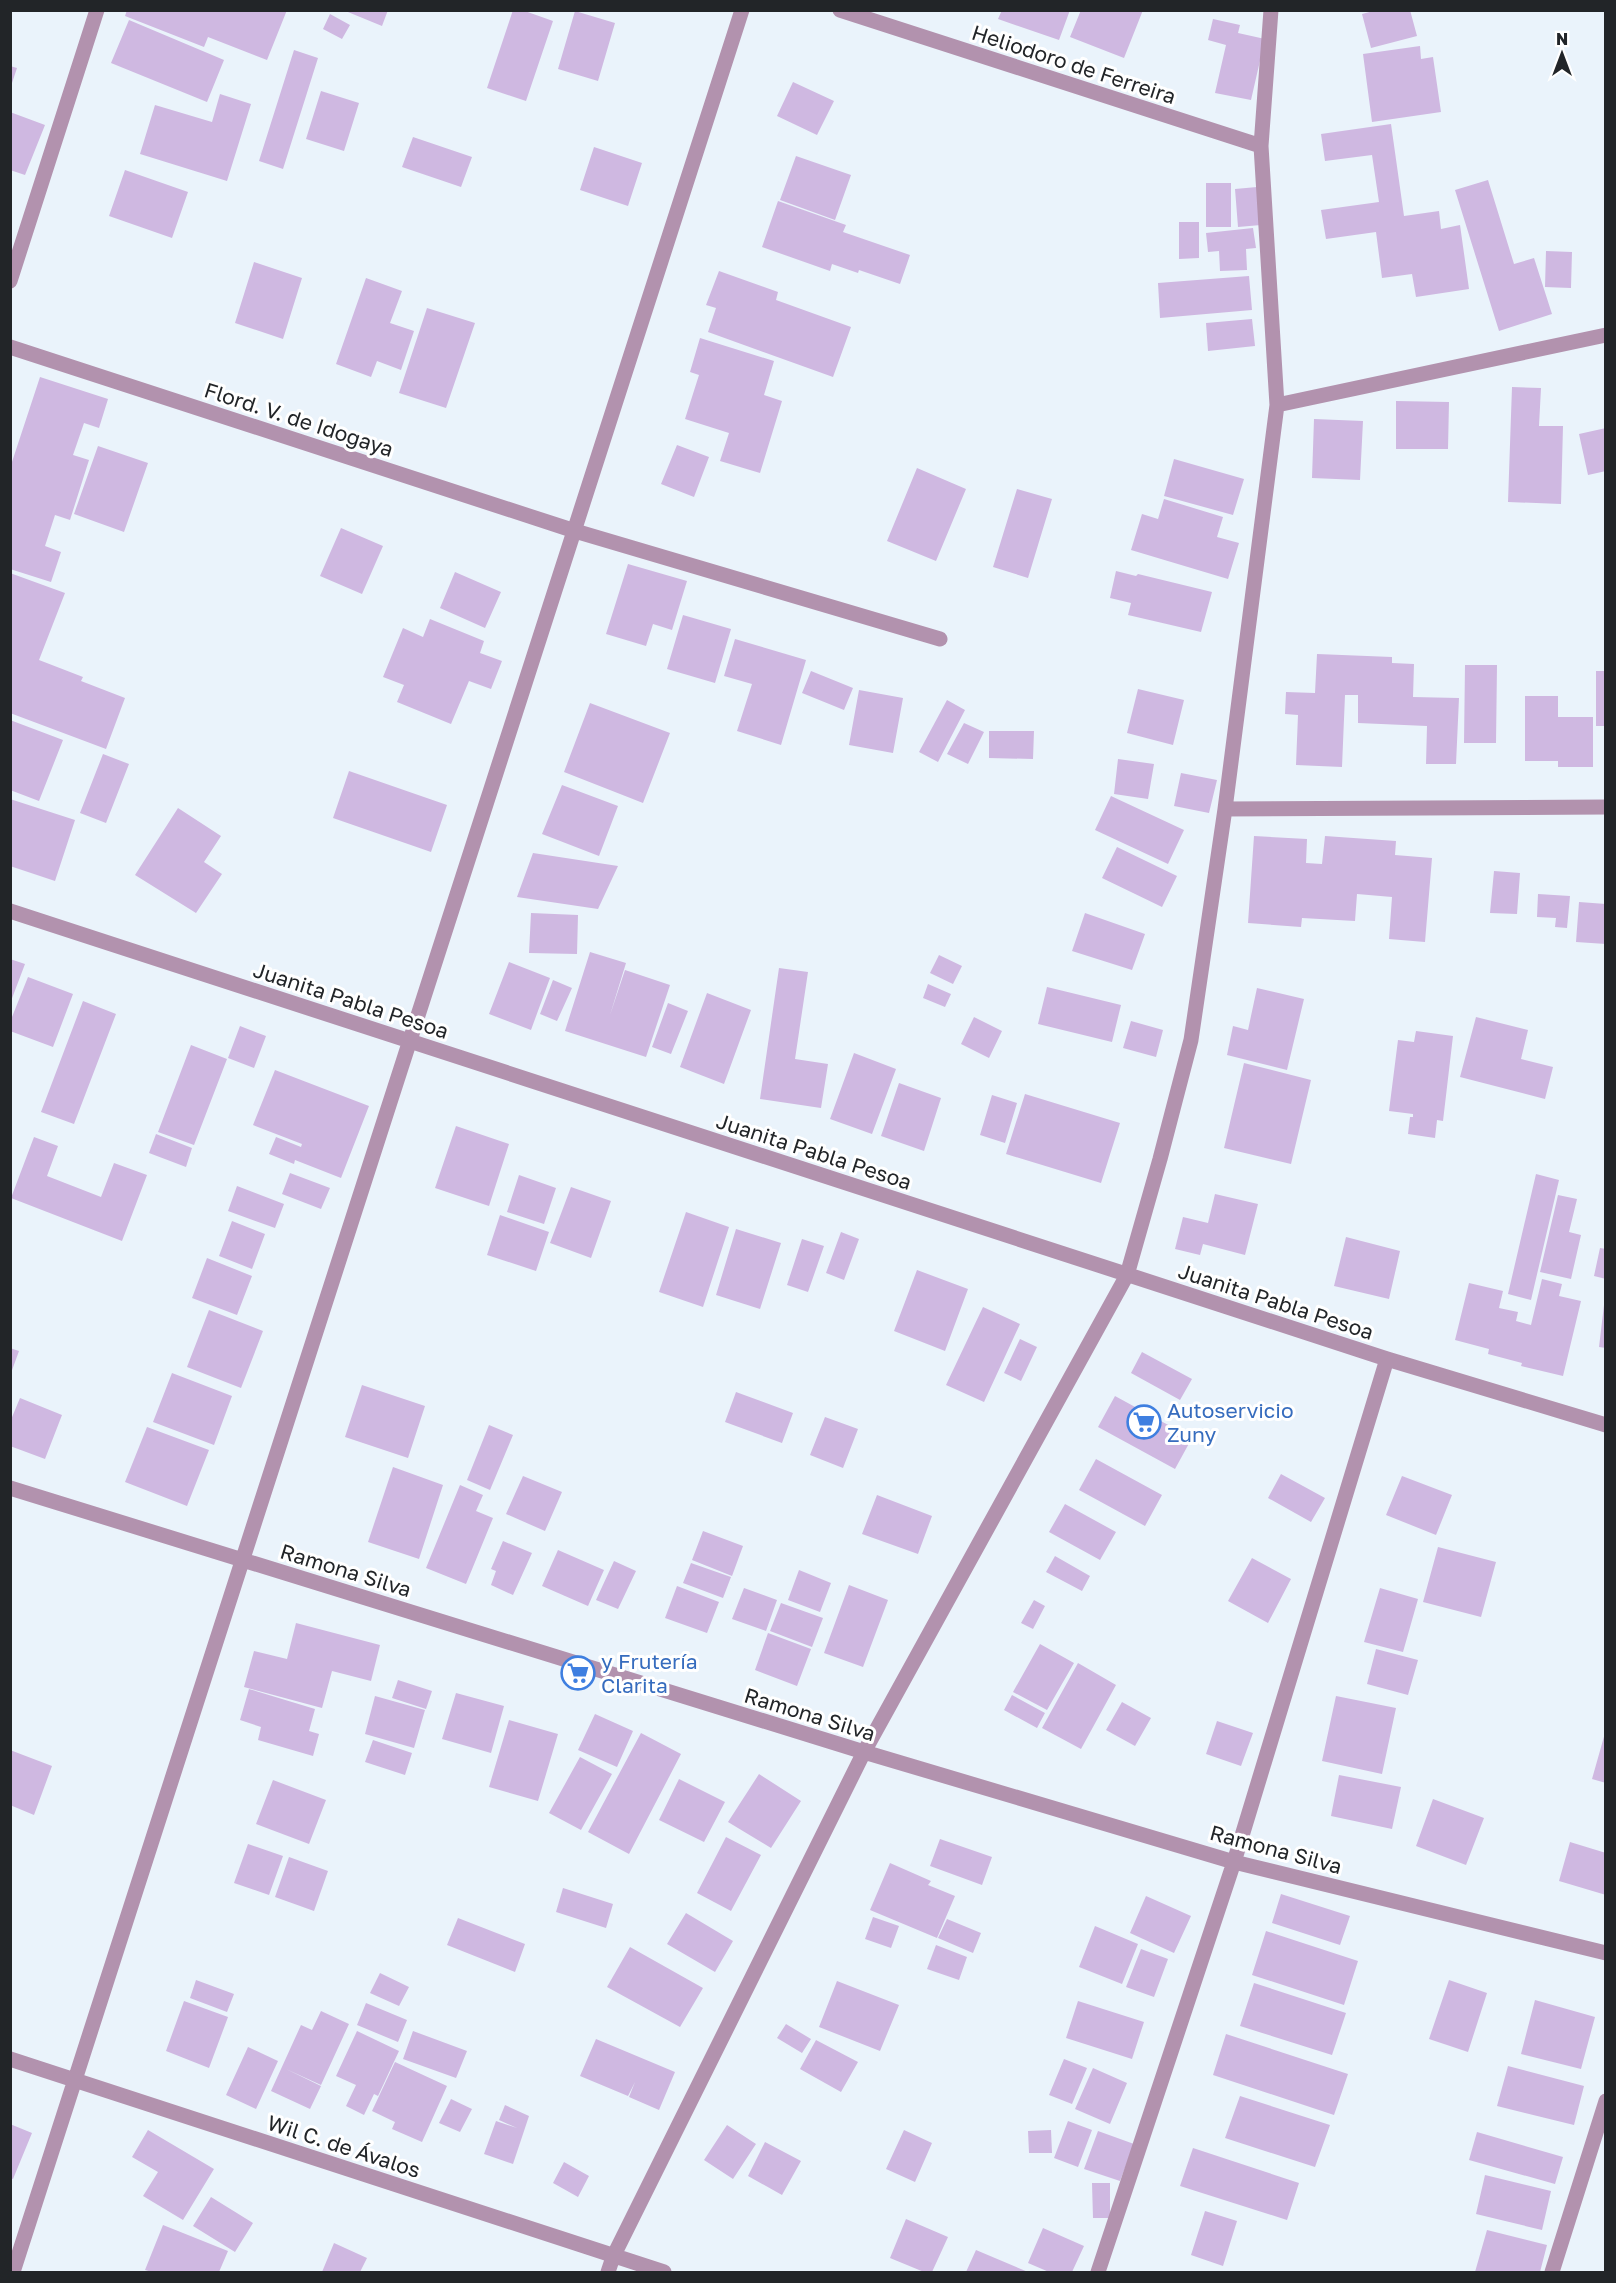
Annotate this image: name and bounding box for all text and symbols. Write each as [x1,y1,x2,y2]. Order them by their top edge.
street label: Heliodoro de Ferreira [969,19,1179,109]
north arrow [1532,24,1592,84]
text: N [1556,29,1568,49]
street label: Flord. V. de Idogaya [201,376,397,462]
street label: Juanita Pabla Pesoa [250,956,452,1044]
street label: Juanita Pabla Pesoa [713,1107,915,1195]
street label: Juanita Pabla Pesoa [1175,1257,1377,1345]
place label: Autoservicio Zuny [1167,1397,1294,1447]
supermarket icon: Autoservicio Zuny [1126,1404,1162,1440]
street label: Ramona Silva [277,1538,415,1602]
place label: y Frutería Clarita [601,1648,698,1698]
supermarket icon: y Frutería Clarita [560,1655,596,1691]
street label: Ramona Silva [741,1682,879,1746]
street label: Ramona Silva [1207,1819,1345,1879]
street label: Wil C. de Ávalos [264,2109,424,2183]

